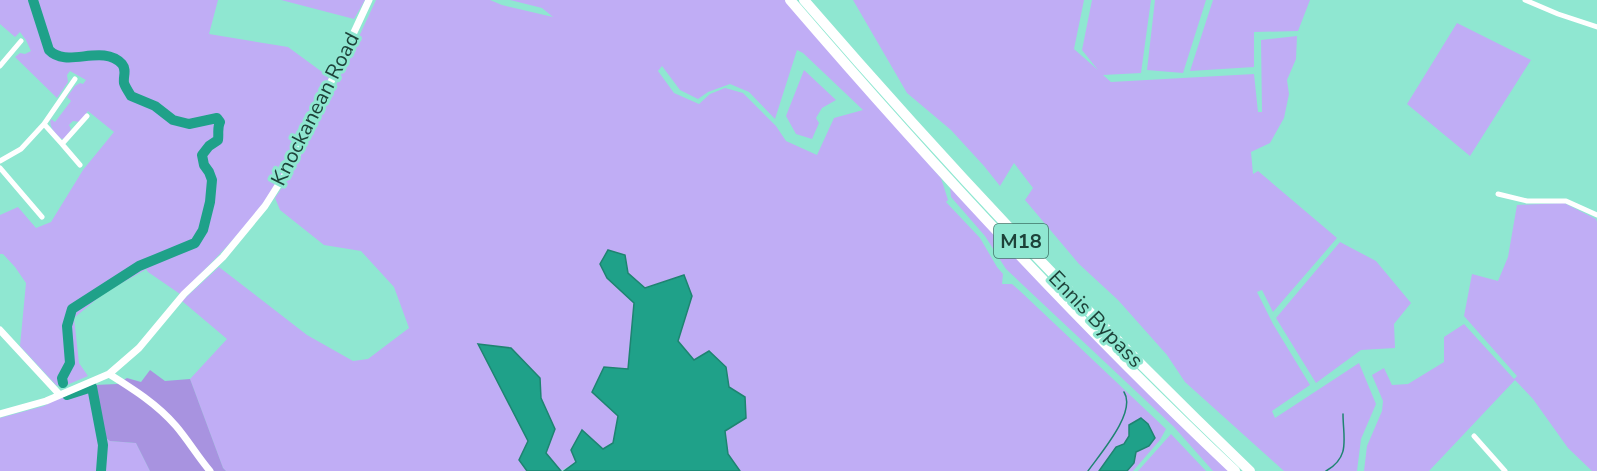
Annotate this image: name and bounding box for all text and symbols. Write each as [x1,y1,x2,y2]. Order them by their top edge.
street label: Knockanean Road [264,28,366,190]
road number: M18 [994,224,1048,258]
street label: Ennis Bypass [1042,264,1150,374]

